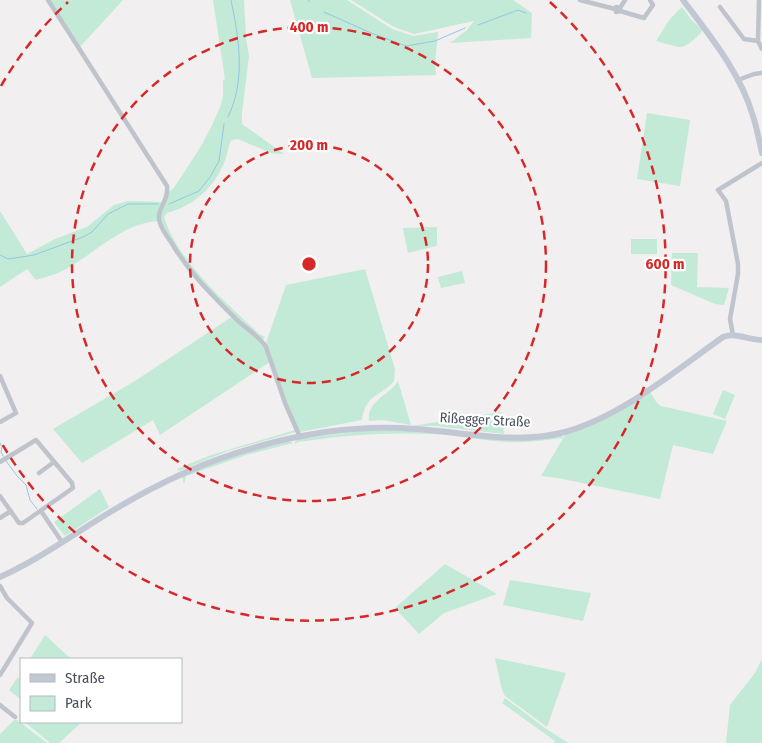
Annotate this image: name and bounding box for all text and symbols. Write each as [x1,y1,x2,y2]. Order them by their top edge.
text: 400 m [290,18,328,36]
text: 200 m [289,136,328,154]
centre of rings [300,255,318,273]
text: 600 m [646,255,684,273]
street label: Rißegger Straße [439,409,531,431]
legend [20,658,182,723]
text: Straße [65,669,105,687]
text: Park [65,694,92,712]

